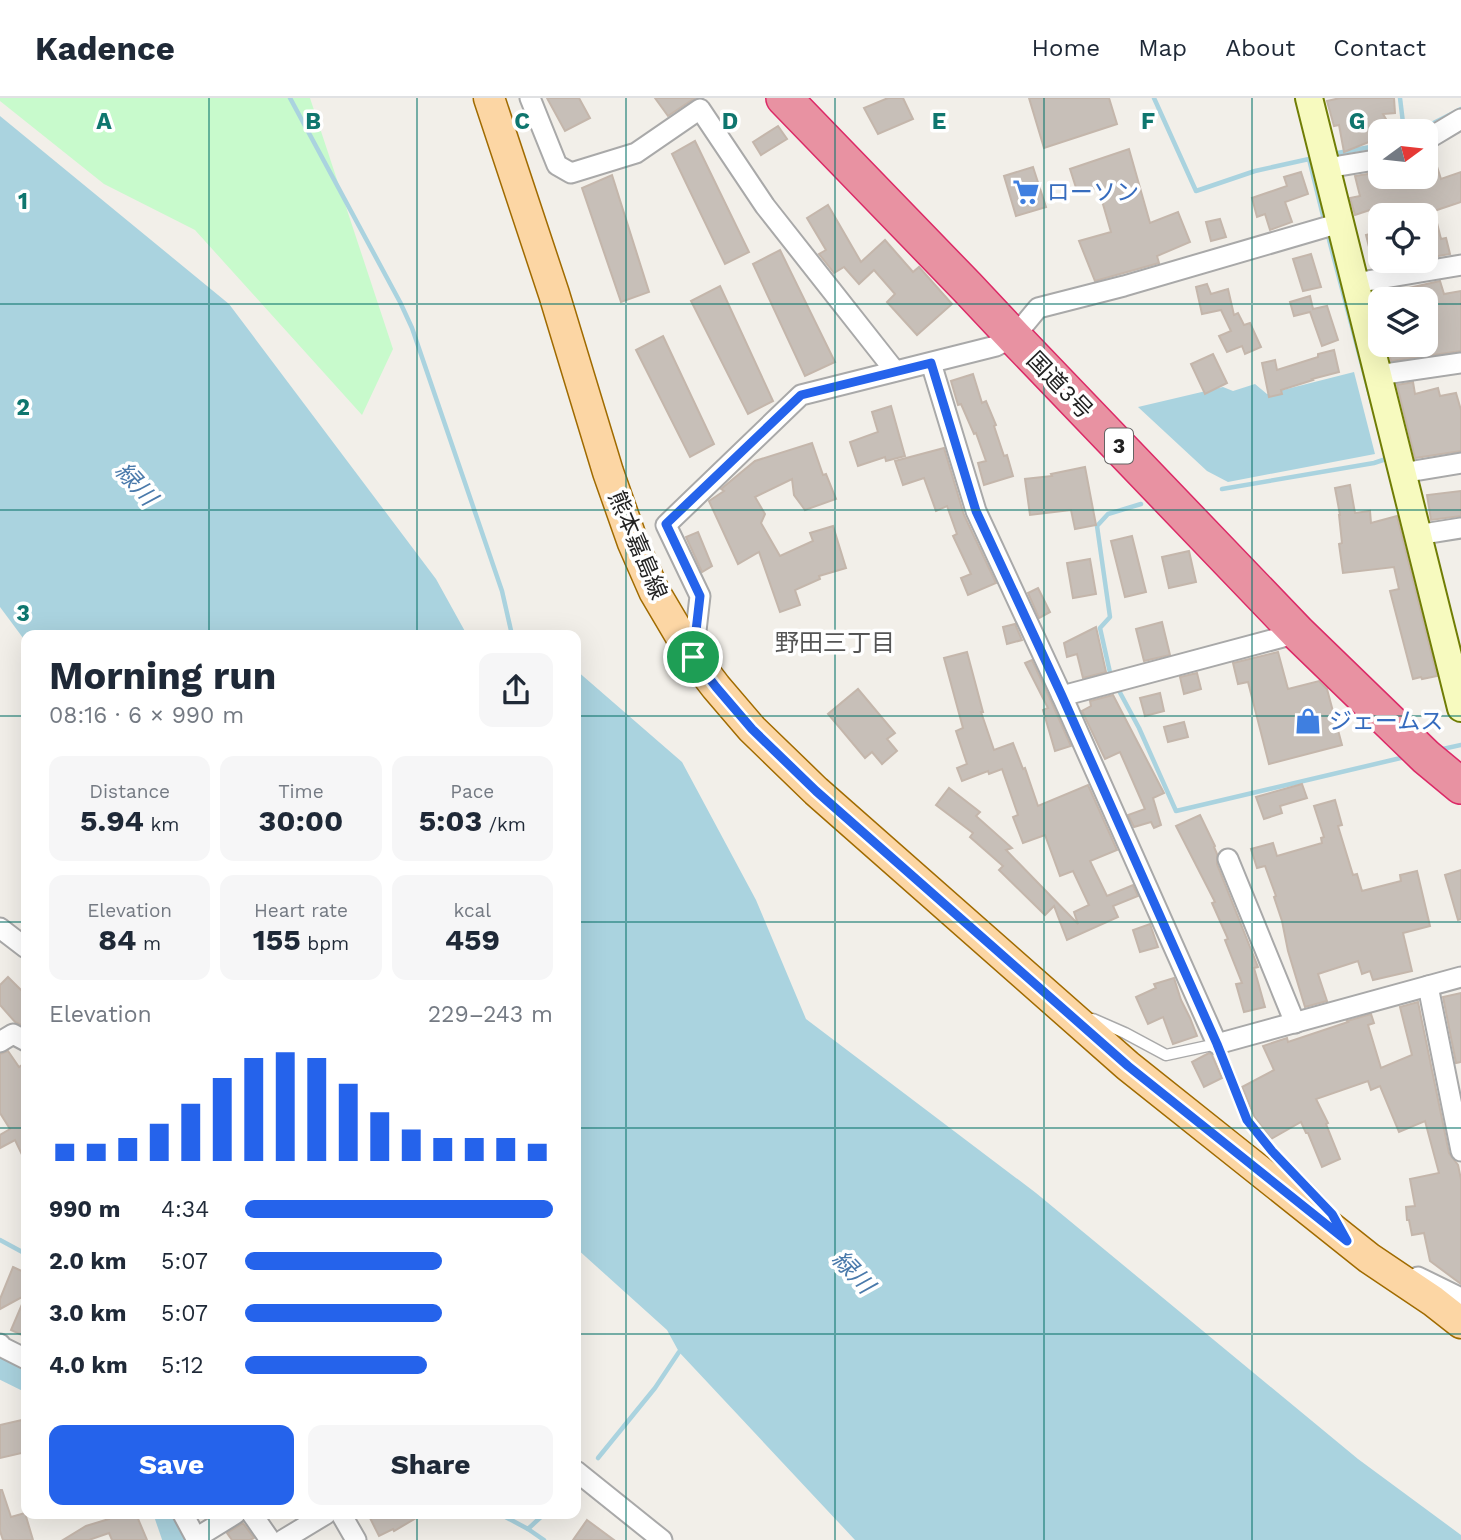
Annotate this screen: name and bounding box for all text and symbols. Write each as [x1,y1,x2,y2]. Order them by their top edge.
text: Kadence [35,29,175,68]
text: Home [1032,34,1100,62]
text: Map [1138,34,1187,62]
text: About [1225,34,1295,62]
text: Contact [1333,34,1426,62]
text: A [96,108,112,135]
text: B [305,108,321,135]
text: C [514,108,530,135]
text: D [722,108,738,135]
text: E [932,108,946,135]
text: F [1141,108,1155,135]
text: G [1349,108,1365,135]
north arrow [1368,119,1438,189]
map controls [1368,119,1438,357]
supermarket icon: ローソン [1011,177,1041,207]
place label: ローソン [1047,179,1139,206]
text: 1 [18,188,28,215]
button: locate [1368,203,1438,273]
button: layers [1368,287,1438,357]
street label: 国道3号 [1021,346,1098,424]
text: 2 [16,394,30,421]
road number: 3 [1105,428,1133,464]
water label: 緑川 [110,457,164,513]
street label: 熊本嘉島線 [603,487,672,603]
text: 3 [16,600,30,627]
pin [663,627,723,687]
district label: 野田三丁目 [775,629,895,657]
icon: arrive [674,638,712,676]
button: share [479,653,553,727]
text: Morning run [49,654,276,698]
text: 08:16 · 6 × 990 m [49,702,244,729]
shop icon: ジェームス [1293,706,1323,736]
place label: ジェームス [1329,708,1443,735]
text: Distance [89,780,170,803]
text: Time [278,780,324,803]
text: Pace [450,780,494,803]
text: 5.94 [80,803,144,838]
text: 30:00 [259,803,343,838]
text: 5:03 [419,803,482,838]
text: km [144,813,179,836]
text: /km [482,813,526,836]
text: Elevation [87,899,172,922]
text: Heart rate [254,899,348,922]
text: kcal [454,899,491,922]
text: 84 [98,922,136,957]
text: 155 [253,922,301,957]
text: 459 [445,922,500,957]
text: m [136,932,161,955]
text: bpm [301,932,349,955]
text: Elevation [49,1001,152,1028]
text: 229–243 m [428,1001,553,1028]
text: 990 m [49,1196,120,1223]
text: 4:34 [161,1196,209,1223]
water label: 緑川 [826,1245,882,1301]
text: 2.0 km [49,1248,127,1275]
text: 5:07 [161,1248,208,1275]
text: 3.0 km [49,1300,126,1327]
text: 5:07 [161,1300,208,1327]
text: 4.0 km [49,1352,128,1379]
text: 5:12 [161,1352,204,1379]
button: Save [49,1425,294,1505]
button: Share [308,1425,553,1505]

